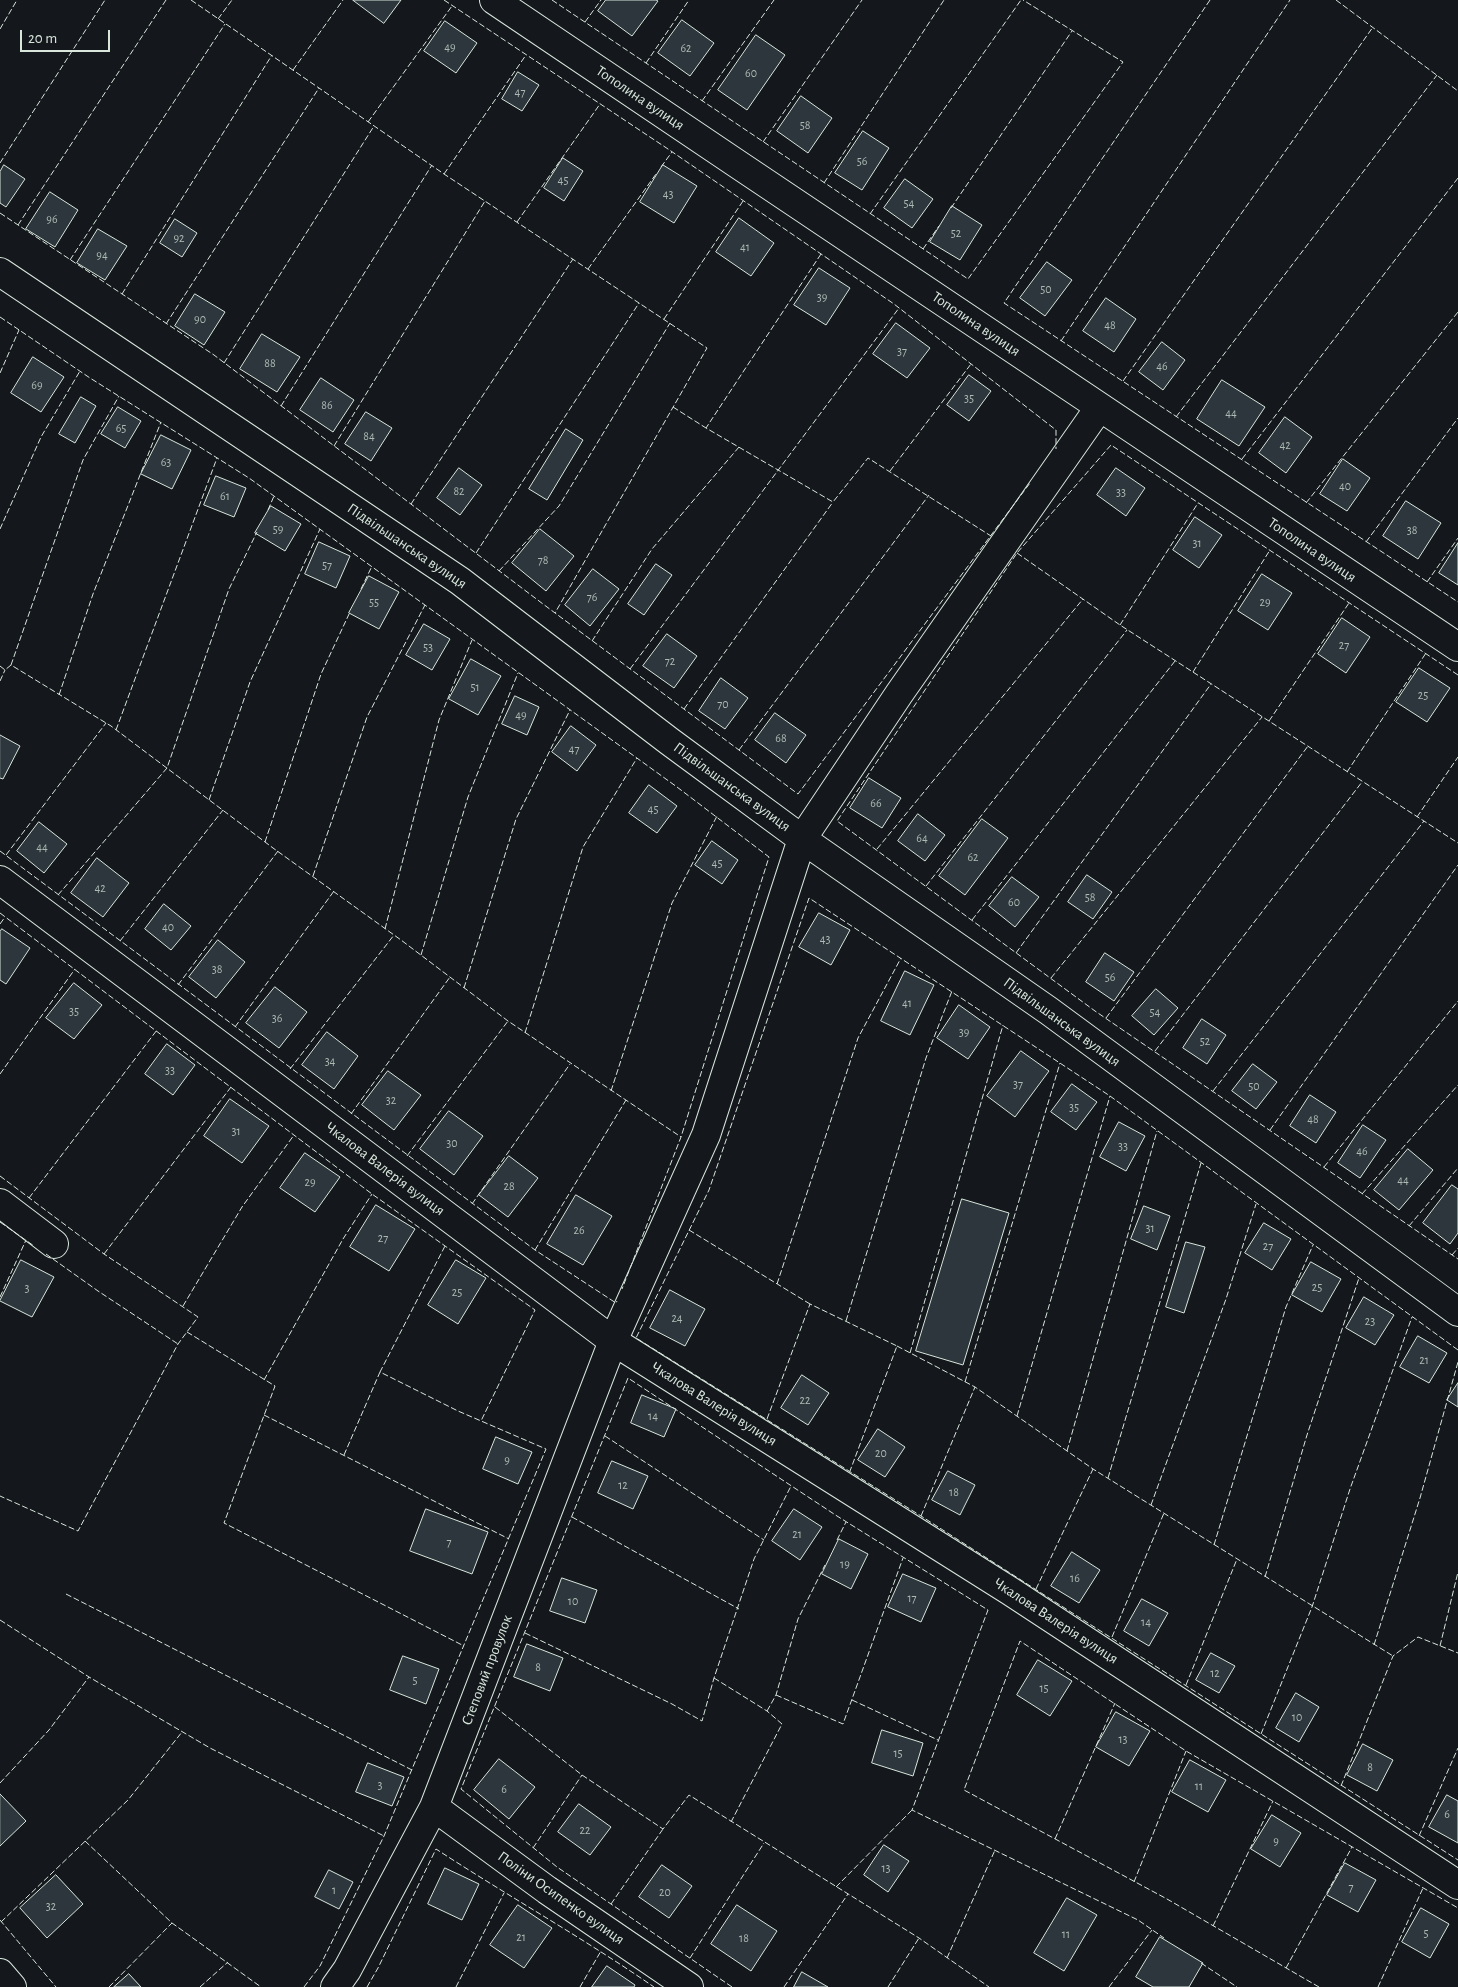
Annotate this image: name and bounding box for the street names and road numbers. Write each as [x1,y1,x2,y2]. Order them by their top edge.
street label: Тополина вулиця [592,62,688,134]
street label: Тополина вулиця [928,288,1024,360]
street label: Підвільшанська вулиця [344,499,470,593]
street label: Тополина вулиця [1264,514,1360,586]
street label: Підвільшанська вулиця [670,738,794,836]
street label: Підвільшанська вулиця [1000,973,1124,1071]
street label: Чкалова Валерія вулиця [322,1118,448,1220]
street label: Чкалова Валерія вулиця [648,1358,780,1450]
street label: Чкалова Валерія вулиця [990,1574,1122,1668]
street label: Степовий провулок [458,1612,516,1728]
street label: Поліни Осипенко вулиця [494,1847,628,1949]

